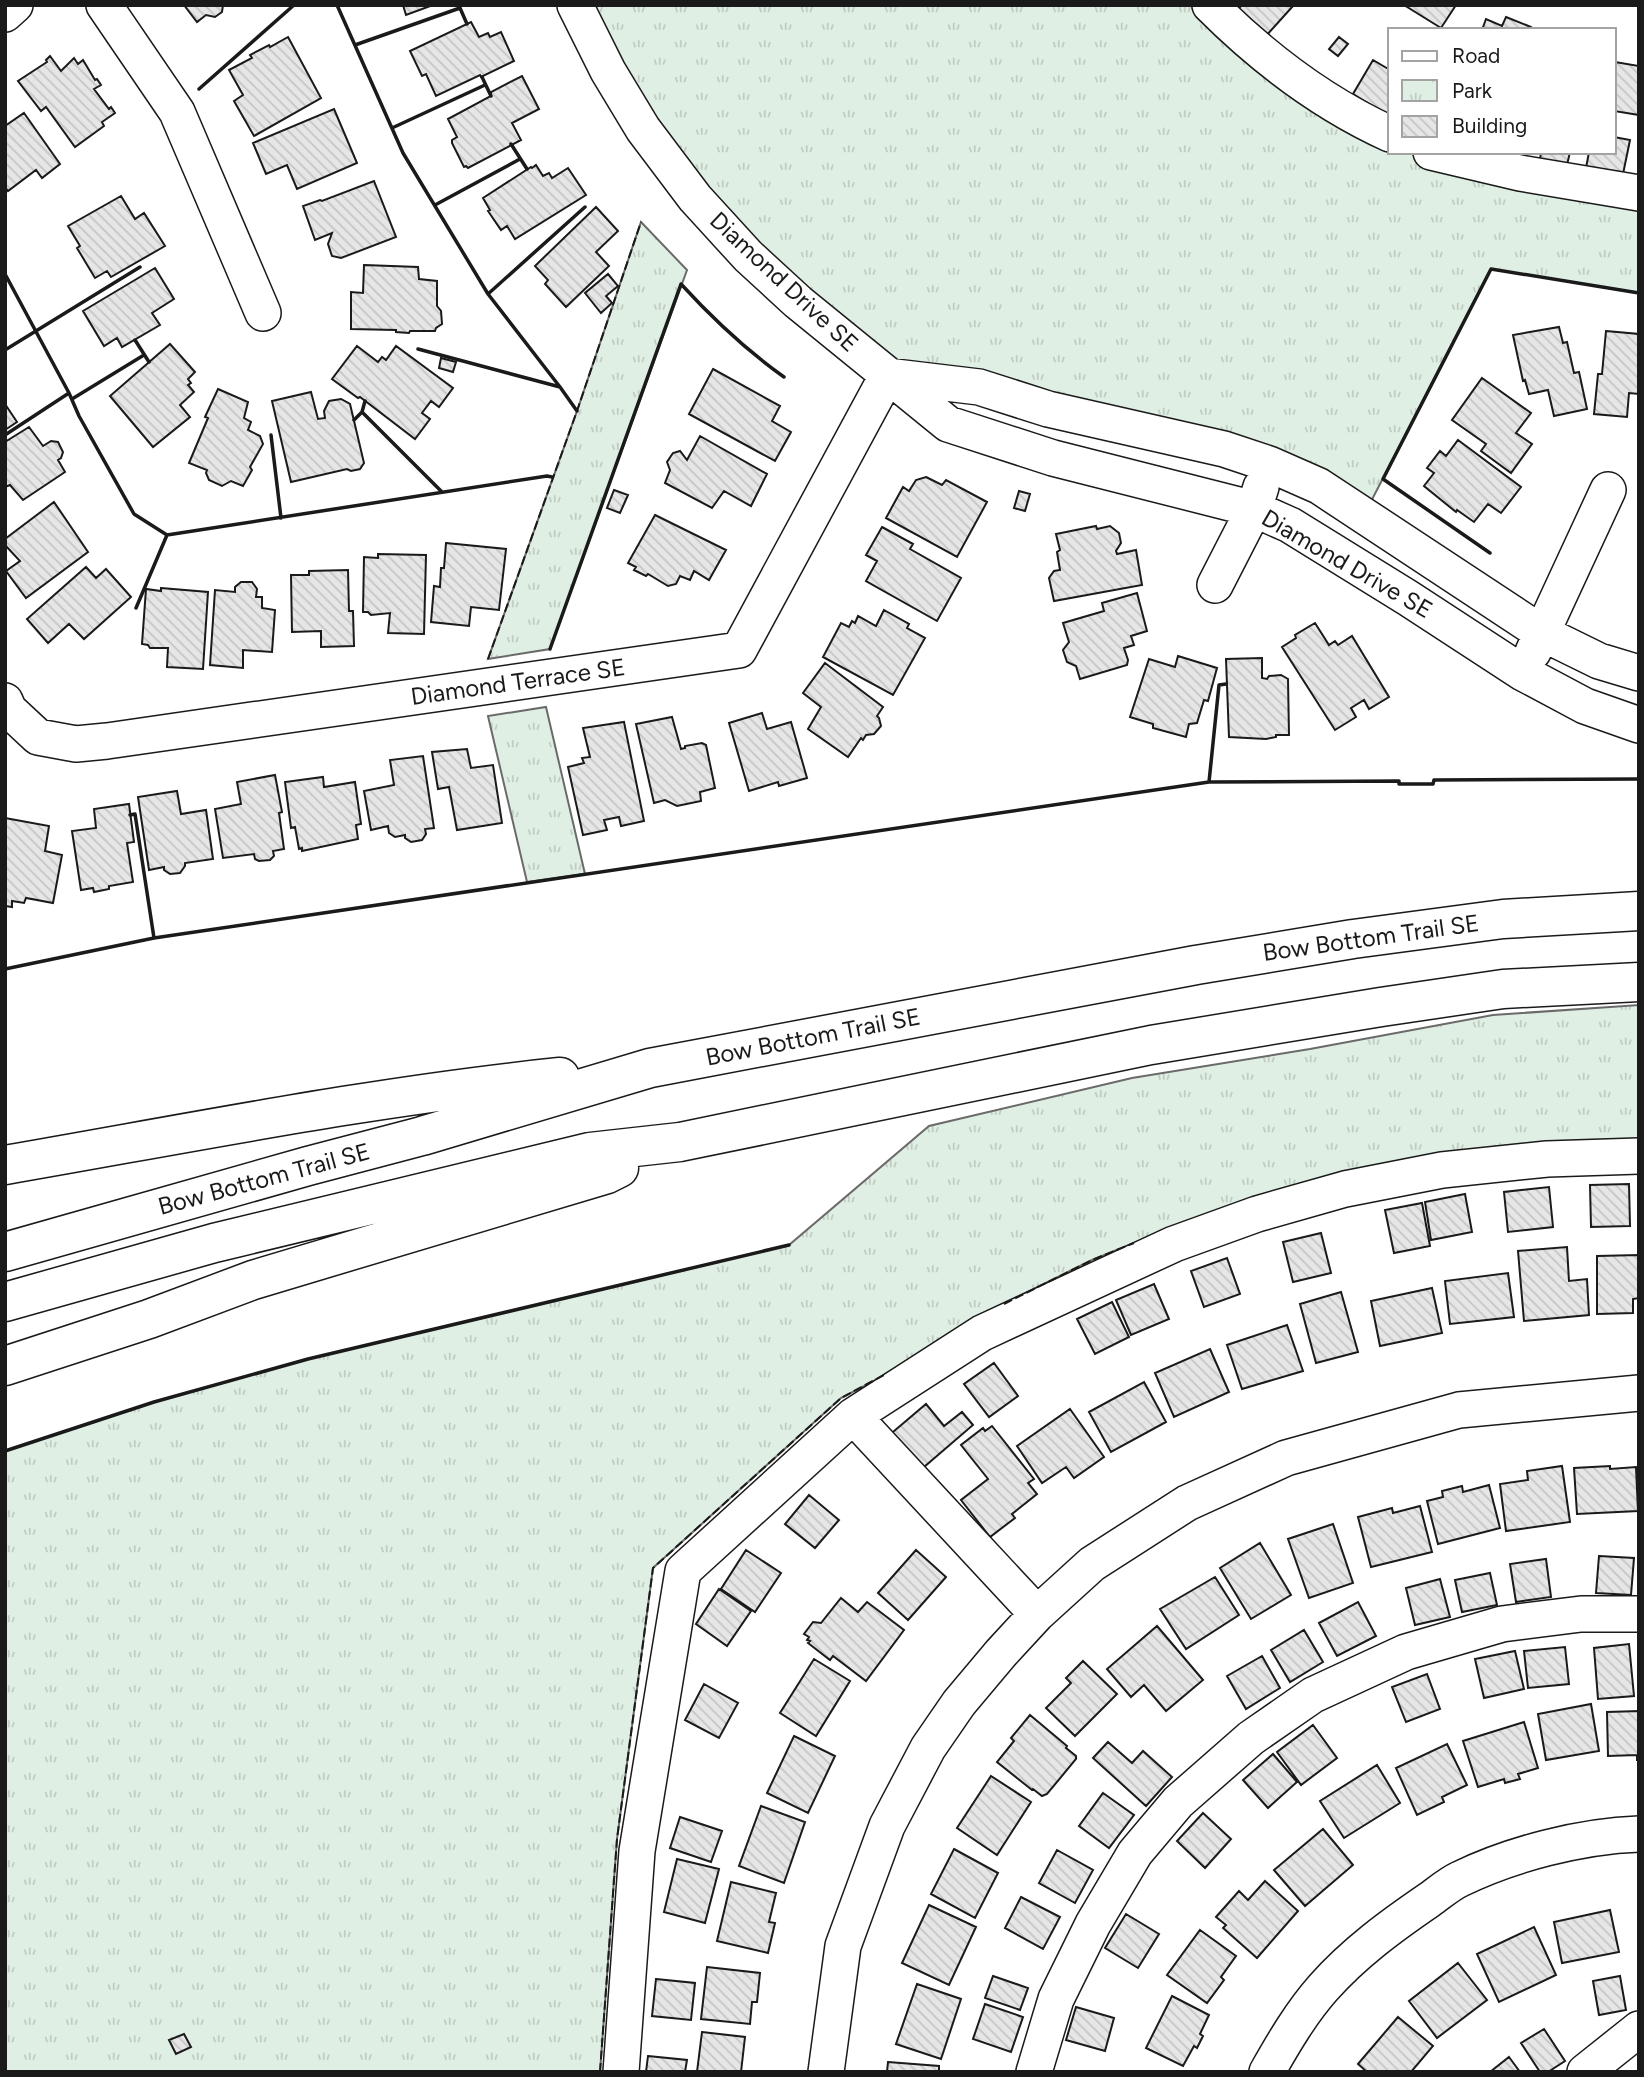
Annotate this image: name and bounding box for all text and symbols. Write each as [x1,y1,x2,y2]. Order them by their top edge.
legend [1388,28,1616,154]
text: Road [1452,43,1500,68]
text: Park [1452,78,1493,103]
text: Building [1452,113,1527,138]
street label: Diamond Drive SE [704,205,865,358]
street label: Diamond Drive SE [1257,503,1438,624]
street label: Diamond Terrace SE [409,652,627,711]
street label: Bow Bottom Trail SE [1261,908,1481,967]
street label: Bow Bottom Trail SE [703,1001,923,1072]
street label: Bow Bottom Trail SE [155,1136,373,1221]

